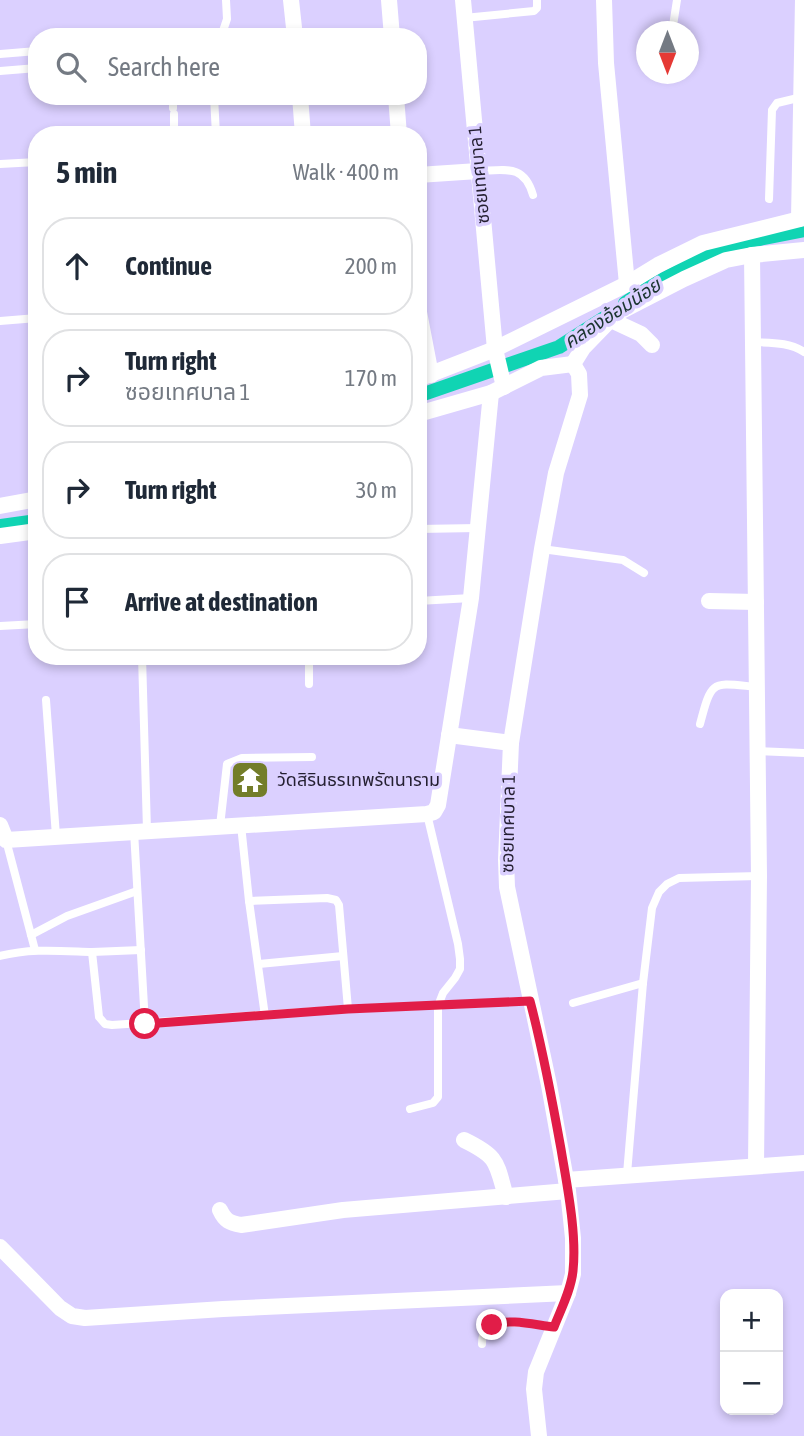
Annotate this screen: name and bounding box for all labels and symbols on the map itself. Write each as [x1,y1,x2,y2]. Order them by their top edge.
north arrow [636,21,699,84]
street label: ซอยเทศบาล 1 [464,125,493,225]
water label: คลองอ้อมน้อย [559,273,666,352]
temple icon: วัดสิรินธรเทพรัตนาราม [229,759,271,801]
place label: วัดสิรินธรเทพรัตนาราม [277,769,440,790]
street label: ซอยเทศบาล 1 [496,775,519,873]
route start [129,1008,160,1039]
route end [476,1309,507,1340]

